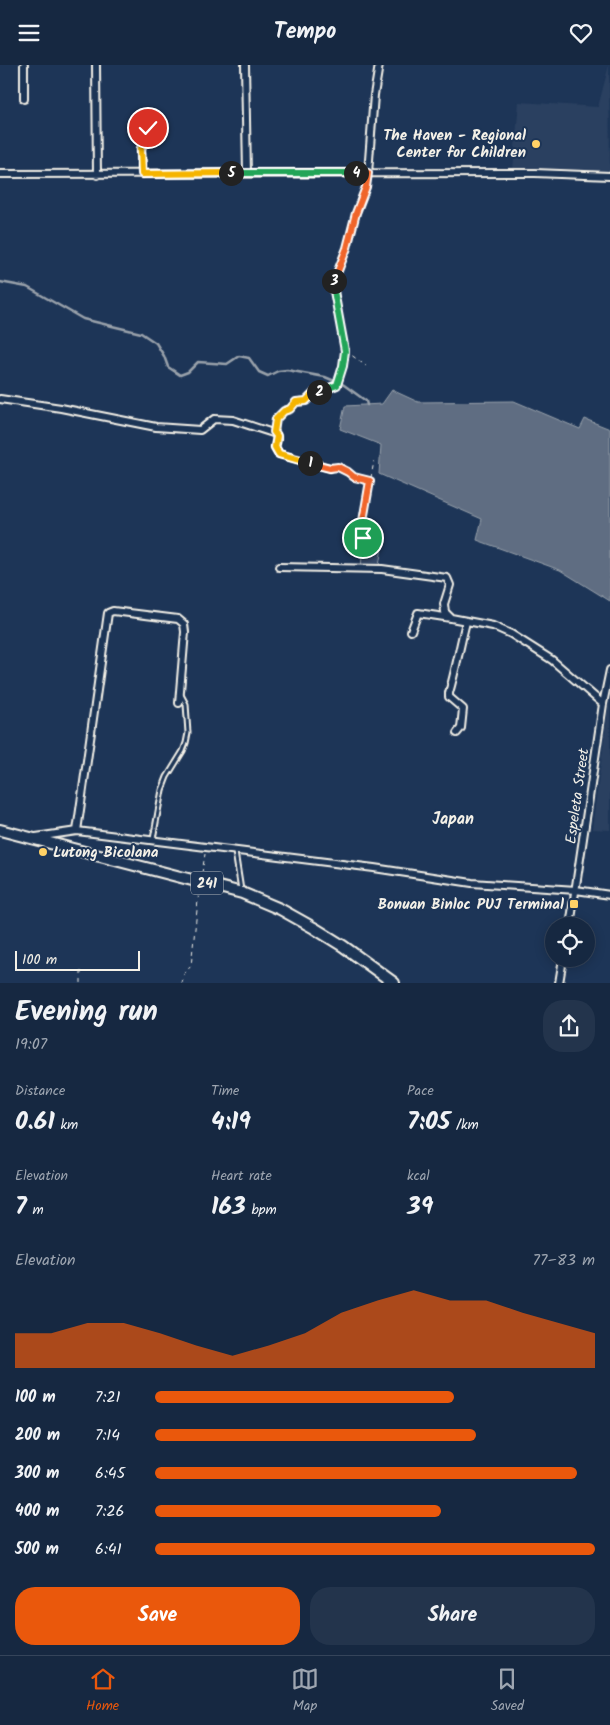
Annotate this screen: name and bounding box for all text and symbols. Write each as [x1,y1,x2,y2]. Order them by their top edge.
text: Tempo [274,15,336,50]
icon: menu [15,19,43,47]
icon: heart [567,19,595,47]
pin [127,107,169,149]
icon: check [134,114,162,142]
place label: The Haven - Regional Center for Children [383,124,526,165]
marker: The Haven - Regional Center for Children [530,138,542,150]
pin: 5 [218,161,244,185]
pin: 4 [344,161,368,185]
text: 5 [228,162,235,184]
text: 4 [353,162,360,184]
pin: 3 [322,269,346,293]
text: 3 [331,270,338,292]
pin: 2 [306,379,332,405]
text: 2 [315,381,324,403]
pin: 1 [298,451,322,475]
text: 1 [308,452,313,474]
pin [342,517,384,559]
icon: arrive [349,524,377,552]
street label: Espeleta Street [559,747,597,846]
district label: Japan [432,807,474,832]
place label: Lutong Bicolana [53,841,159,865]
marker: Lutong Bicolana [37,846,49,858]
road number: 241 [191,871,223,895]
place label: Bonuan Binloc PUJ Terminal [378,893,564,917]
marker: Bonuan Binloc PUJ Terminal [568,898,580,910]
map controls [545,917,595,967]
button: locate [545,917,595,967]
scale bar [15,947,140,971]
text: 100 m [22,949,57,971]
text: Evening run [15,990,158,1035]
button: share [543,1000,595,1052]
text: 19:07 [15,1032,47,1057]
text: Distance [15,1080,65,1102]
text: Time [211,1080,239,1102]
text: Pace [407,1080,434,1102]
text: 0.61 [15,1102,55,1142]
text: 4:19 [211,1102,251,1142]
text: 7:05 [407,1102,450,1142]
text: km [55,1114,78,1136]
text: /km [450,1114,479,1136]
text: Elevation [15,1165,68,1187]
text: Heart rate [211,1165,272,1187]
text: kcal [407,1165,430,1187]
text: 7 [15,1187,27,1227]
text: 163 [211,1187,246,1227]
text: 39 [407,1187,433,1227]
text: m [27,1199,44,1221]
text: bpm [246,1199,277,1221]
text: Elevation [15,1248,76,1273]
text: 77–83 m [533,1248,595,1273]
text: 100 m [15,1385,56,1410]
text: 7:21 [95,1385,121,1410]
text: 200 m [15,1423,60,1448]
text: 7:14 [95,1423,120,1448]
text: 300 m [15,1461,59,1486]
text: 6:45 [95,1461,125,1486]
text: 400 m [15,1499,59,1524]
text: 7:26 [95,1499,125,1524]
text: 500 m [15,1537,59,1562]
text: 6:41 [95,1537,122,1562]
button: Save [15,1587,300,1645]
button: Share [310,1587,595,1645]
tab: Home [86,1665,119,1717]
tab: Map [291,1665,319,1717]
tab: Saved [491,1665,524,1717]

